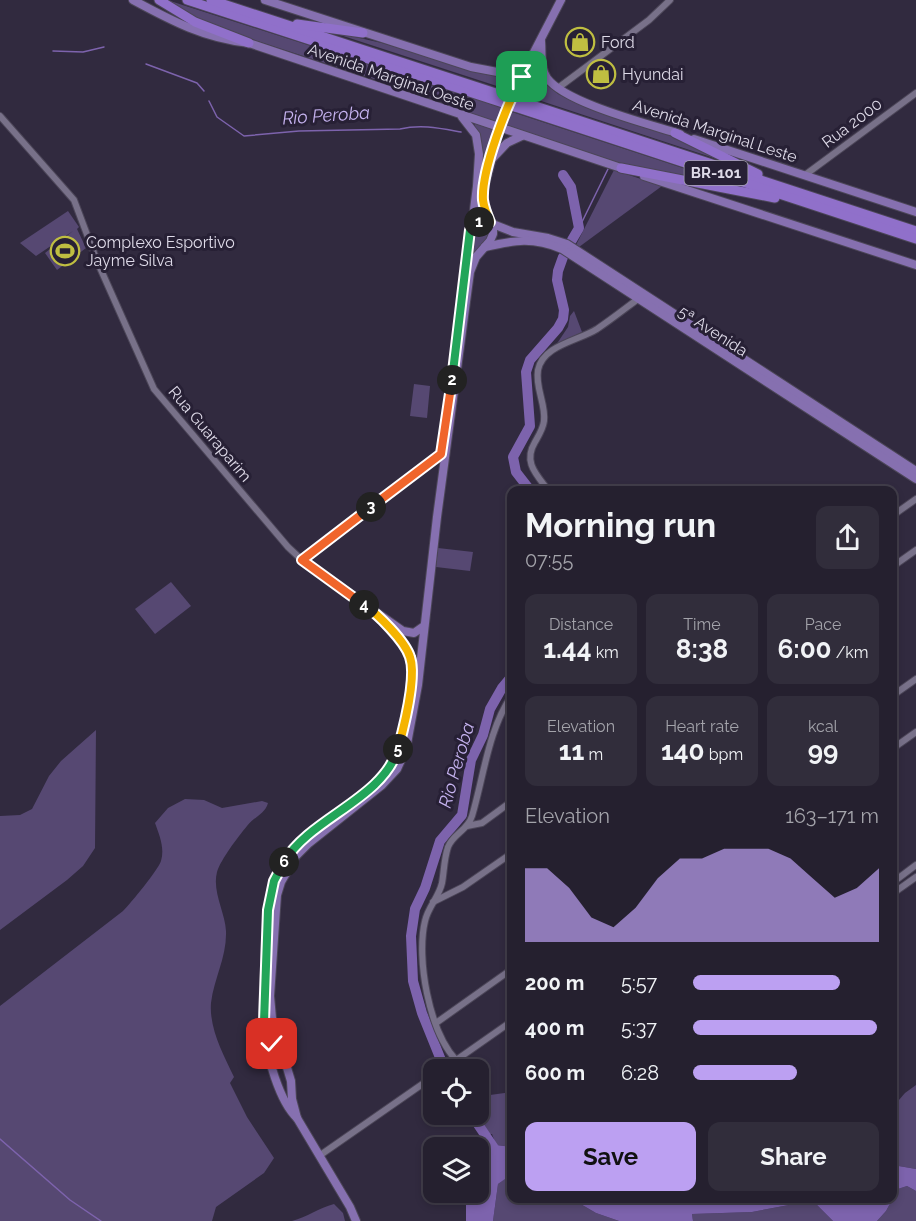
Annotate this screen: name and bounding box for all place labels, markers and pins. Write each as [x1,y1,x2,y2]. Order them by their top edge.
shop icon: Ford [564,26,596,58]
place label: Ford [601,33,635,52]
pin [496,51,547,102]
shop icon: Hyundai [585,58,617,90]
place label: Hyundai [622,65,683,84]
pin: 1 [464,207,494,237]
place label: Complexo Esportivo Jayme Silva [86,233,235,270]
sports icon: Complexo Esportivo Jayme Silva [49,235,81,267]
pin: 2 [437,365,467,395]
pin: 3 [356,492,386,522]
pin: 4 [349,590,379,620]
pin: 5 [383,734,413,764]
pin: 6 [269,847,299,877]
pin [246,1018,297,1069]

